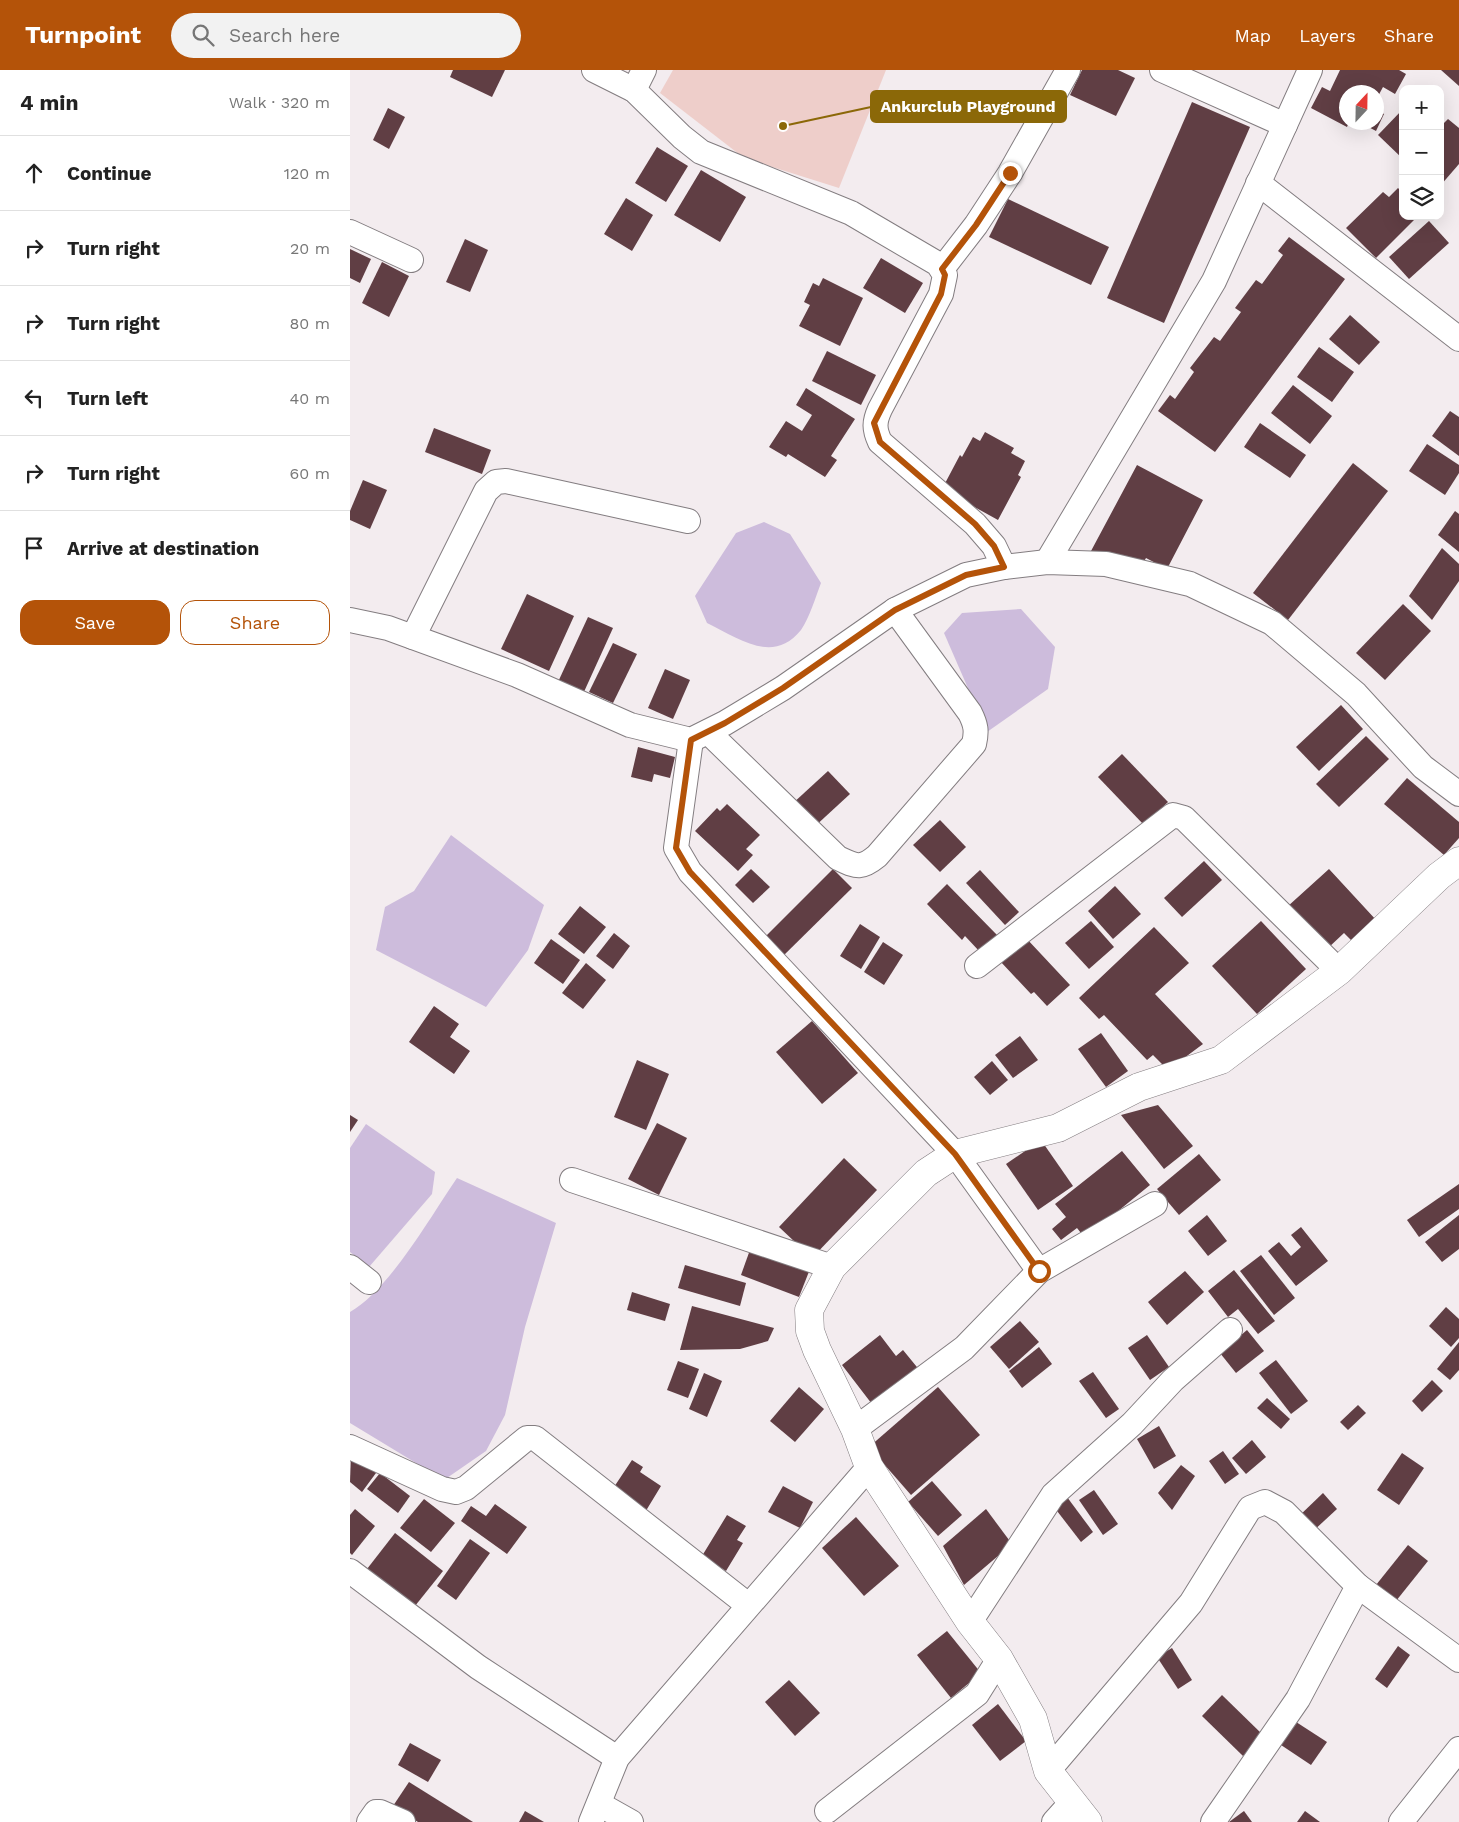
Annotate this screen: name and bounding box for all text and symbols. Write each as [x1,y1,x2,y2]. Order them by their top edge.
search box [171,13,521,58]
text: Turnpoint [25,21,141,49]
icon: search [189,21,217,49]
text: Search here [229,24,340,47]
text: Map [1234,25,1271,46]
text: Layers [1299,25,1356,46]
text: Share [1384,25,1434,46]
north arrow [1339,85,1384,130]
map controls [1399,85,1444,220]
button: + [1399,85,1444,130]
text: 4 min [20,90,78,115]
callout: Ankurclub Playground [871,91,1066,122]
text: Walk · 320 m [229,93,330,112]
text: Ankurclub Playground [881,97,1056,116]
button: − [1399,130,1444,175]
icon: ahead [20,159,48,187]
text: Continue [67,162,151,185]
route end [999,162,1022,185]
text: 120 m [284,164,330,183]
button: layers [1399,175,1444,220]
icon: right [20,234,48,262]
text: Turn right [67,237,160,260]
text: 20 m [290,239,330,258]
icon: right [20,309,48,337]
text: Turn right [67,312,160,335]
text: 80 m [289,314,330,333]
icon: left [20,384,48,412]
text: Turn left [67,387,148,410]
text: 40 m [290,389,330,408]
icon: right [20,459,48,487]
text: Turn right [67,462,160,485]
text: 60 m [290,464,330,483]
icon: arrive [20,534,48,562]
text: Arrive at destination [67,537,259,560]
button: Save [20,600,170,645]
button: Share [180,600,330,645]
route start [1028,1260,1051,1283]

